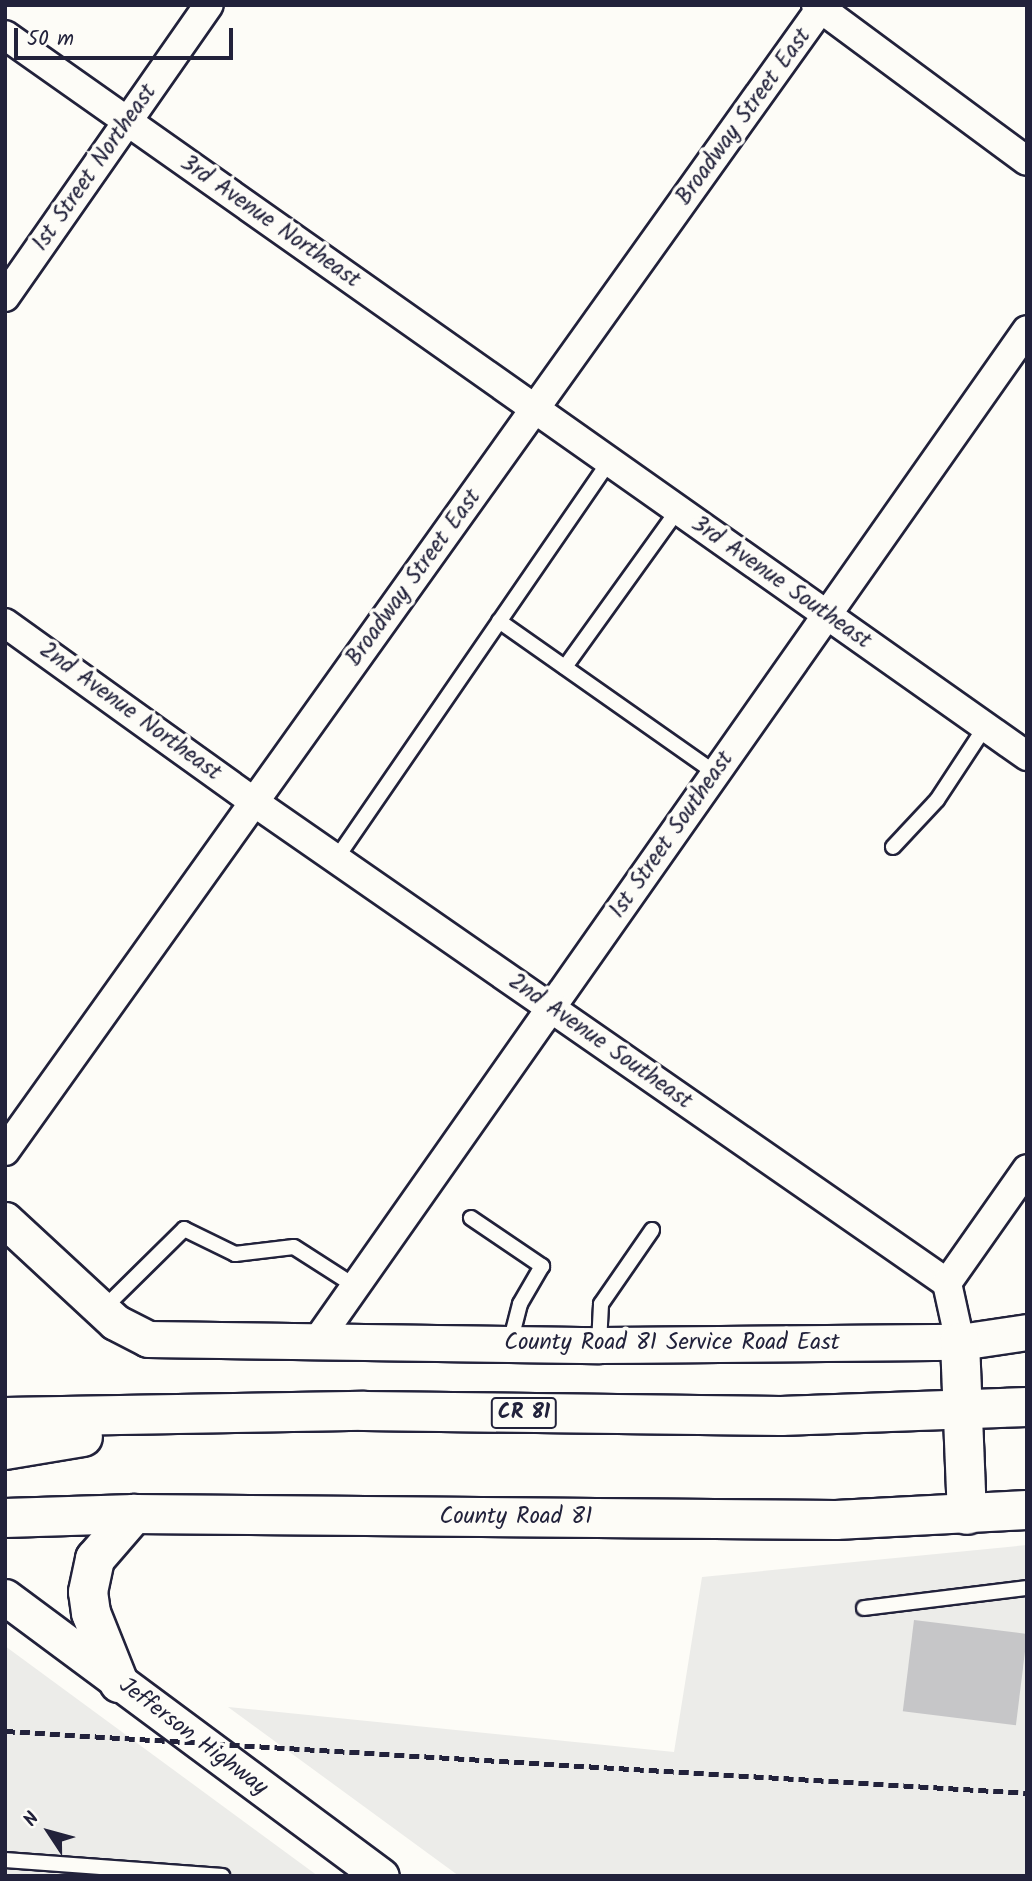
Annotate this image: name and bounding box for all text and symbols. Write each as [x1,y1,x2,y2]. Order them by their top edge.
scale bar [18,14,236,58]
text: 50 m [27,23,74,56]
street label: Broadway Street East [671,23,817,211]
street label: 1st Street Northeast [27,79,163,257]
street label: 3rd Avenue Northeast [175,150,365,294]
street label: Broadway Street East [341,484,487,672]
street label: 3rd Avenue Southeast [686,511,876,655]
street label: 2nd Avenue Northeast [34,637,226,787]
street label: 1st Street Southeast [604,746,740,924]
street label: 2nd Avenue Southeast [503,968,697,1116]
street label: County Road 81 Service Road East [504,1329,840,1357]
road number: CR 81 [491,1396,557,1430]
street label: County Road 81 [440,1503,592,1531]
street label: Jefferson Highway [113,1672,273,1802]
north arrow [14,1797,84,1867]
text: N [16,1806,48,1833]

